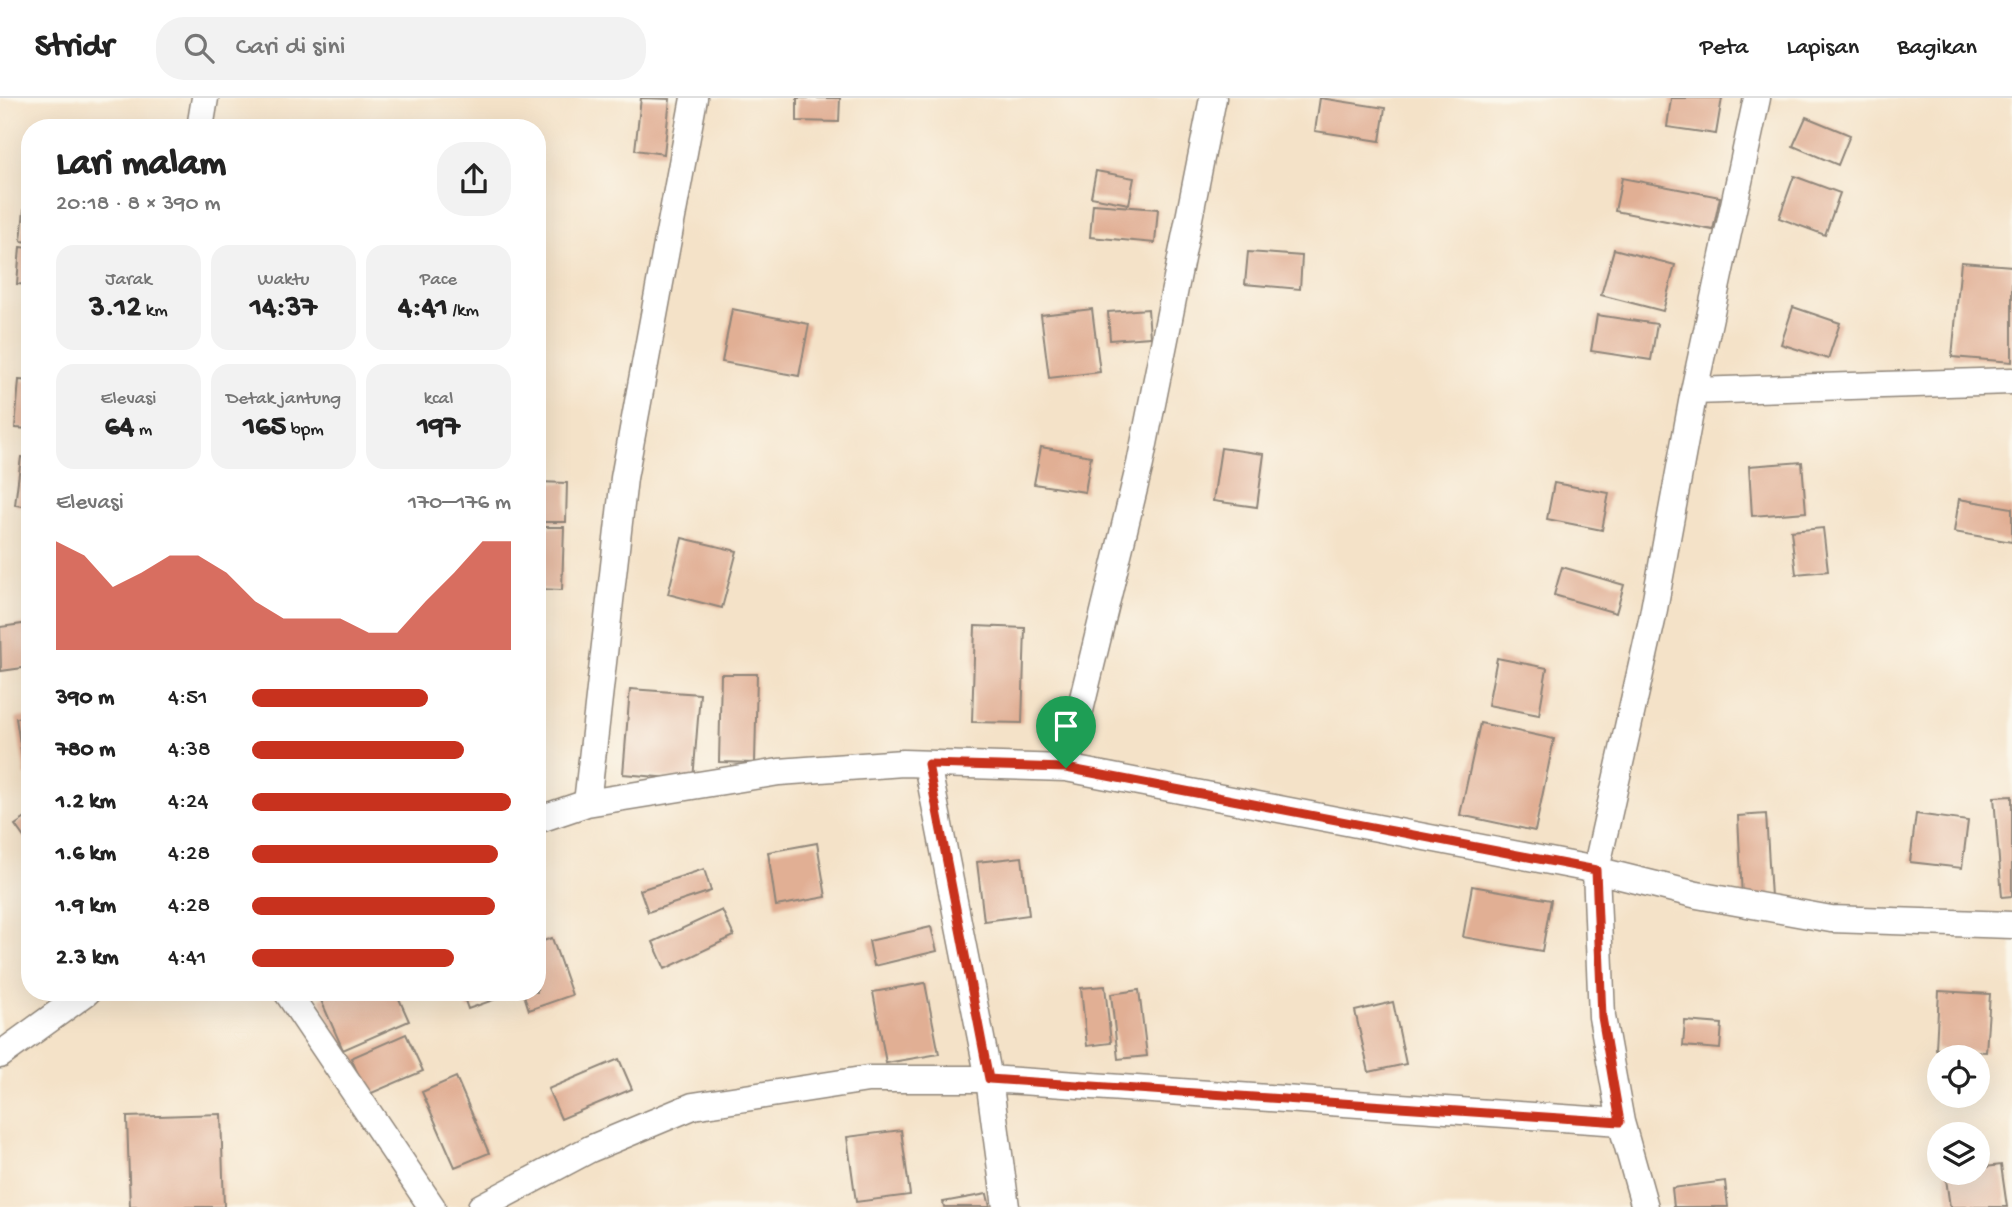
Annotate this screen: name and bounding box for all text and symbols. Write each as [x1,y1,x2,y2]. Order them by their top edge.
search box [156,17,646,80]
text: Stridr [35,29,114,67]
icon: search [180,29,218,67]
text: Cari di sini [236,33,345,64]
text: Peta [1700,34,1748,63]
text: Lapisan [1786,34,1859,63]
text: Bagikan [1897,34,1977,63]
button: share [437,142,511,216]
text: Lari malam [56,143,226,187]
text: 20:18 · 8 × 390 m [56,191,220,218]
text: Jarak [105,269,152,292]
text: Waktu [258,269,309,292]
text: Pace [420,269,457,292]
text: 3.12 [89,292,141,327]
text: 14:37 [250,292,317,327]
text: 4:41 [398,292,448,327]
text: km [141,300,168,323]
text: /km [448,300,479,323]
text: Elevasi [101,388,156,411]
text: Detak jantung [226,388,341,411]
text: kcal [424,388,453,411]
text: 64 [105,411,134,446]
text: 165 [243,411,286,446]
text: 197 [417,411,460,446]
text: m [134,419,152,442]
text: bpm [286,419,324,442]
text: Elevasi [56,490,124,517]
text: 170–176 m [408,490,511,517]
text: 390 m [56,685,114,712]
text: 4:51 [168,685,208,712]
pin [1036,696,1096,768]
icon: arrive [1047,707,1085,745]
text: 780 m [56,737,115,764]
text: 4:38 [168,737,211,764]
text: 1.2 km [56,789,116,816]
text: 4:24 [168,789,208,816]
text: 1.6 km [56,841,116,868]
text: 4:28 [168,841,210,868]
text: 1.9 km [56,893,116,920]
text: 4:28 [168,893,210,920]
text: 2.3 km [56,945,118,972]
text: 4:41 [168,945,206,972]
map controls [1927,1045,1990,1185]
button: locate [1927,1045,1990,1108]
button: layers [1927,1122,1990,1185]

